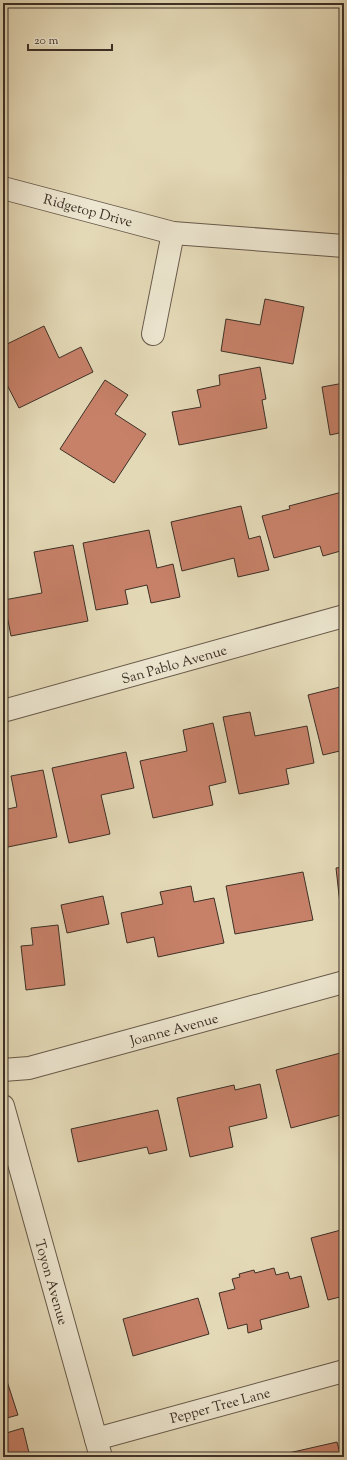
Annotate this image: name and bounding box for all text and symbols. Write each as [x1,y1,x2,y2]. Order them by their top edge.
scale bar [28,26,112,52]
text: 20 m [34,32,59,50]
street label: Ridgetop Drive [41,190,134,233]
street label: San Pablo Avenue [119,641,230,691]
street label: Joanne Avenue [127,1010,221,1053]
street label: Toyon Avenue [28,1237,72,1328]
street label: Pepper Tree Lane [168,1384,273,1430]

